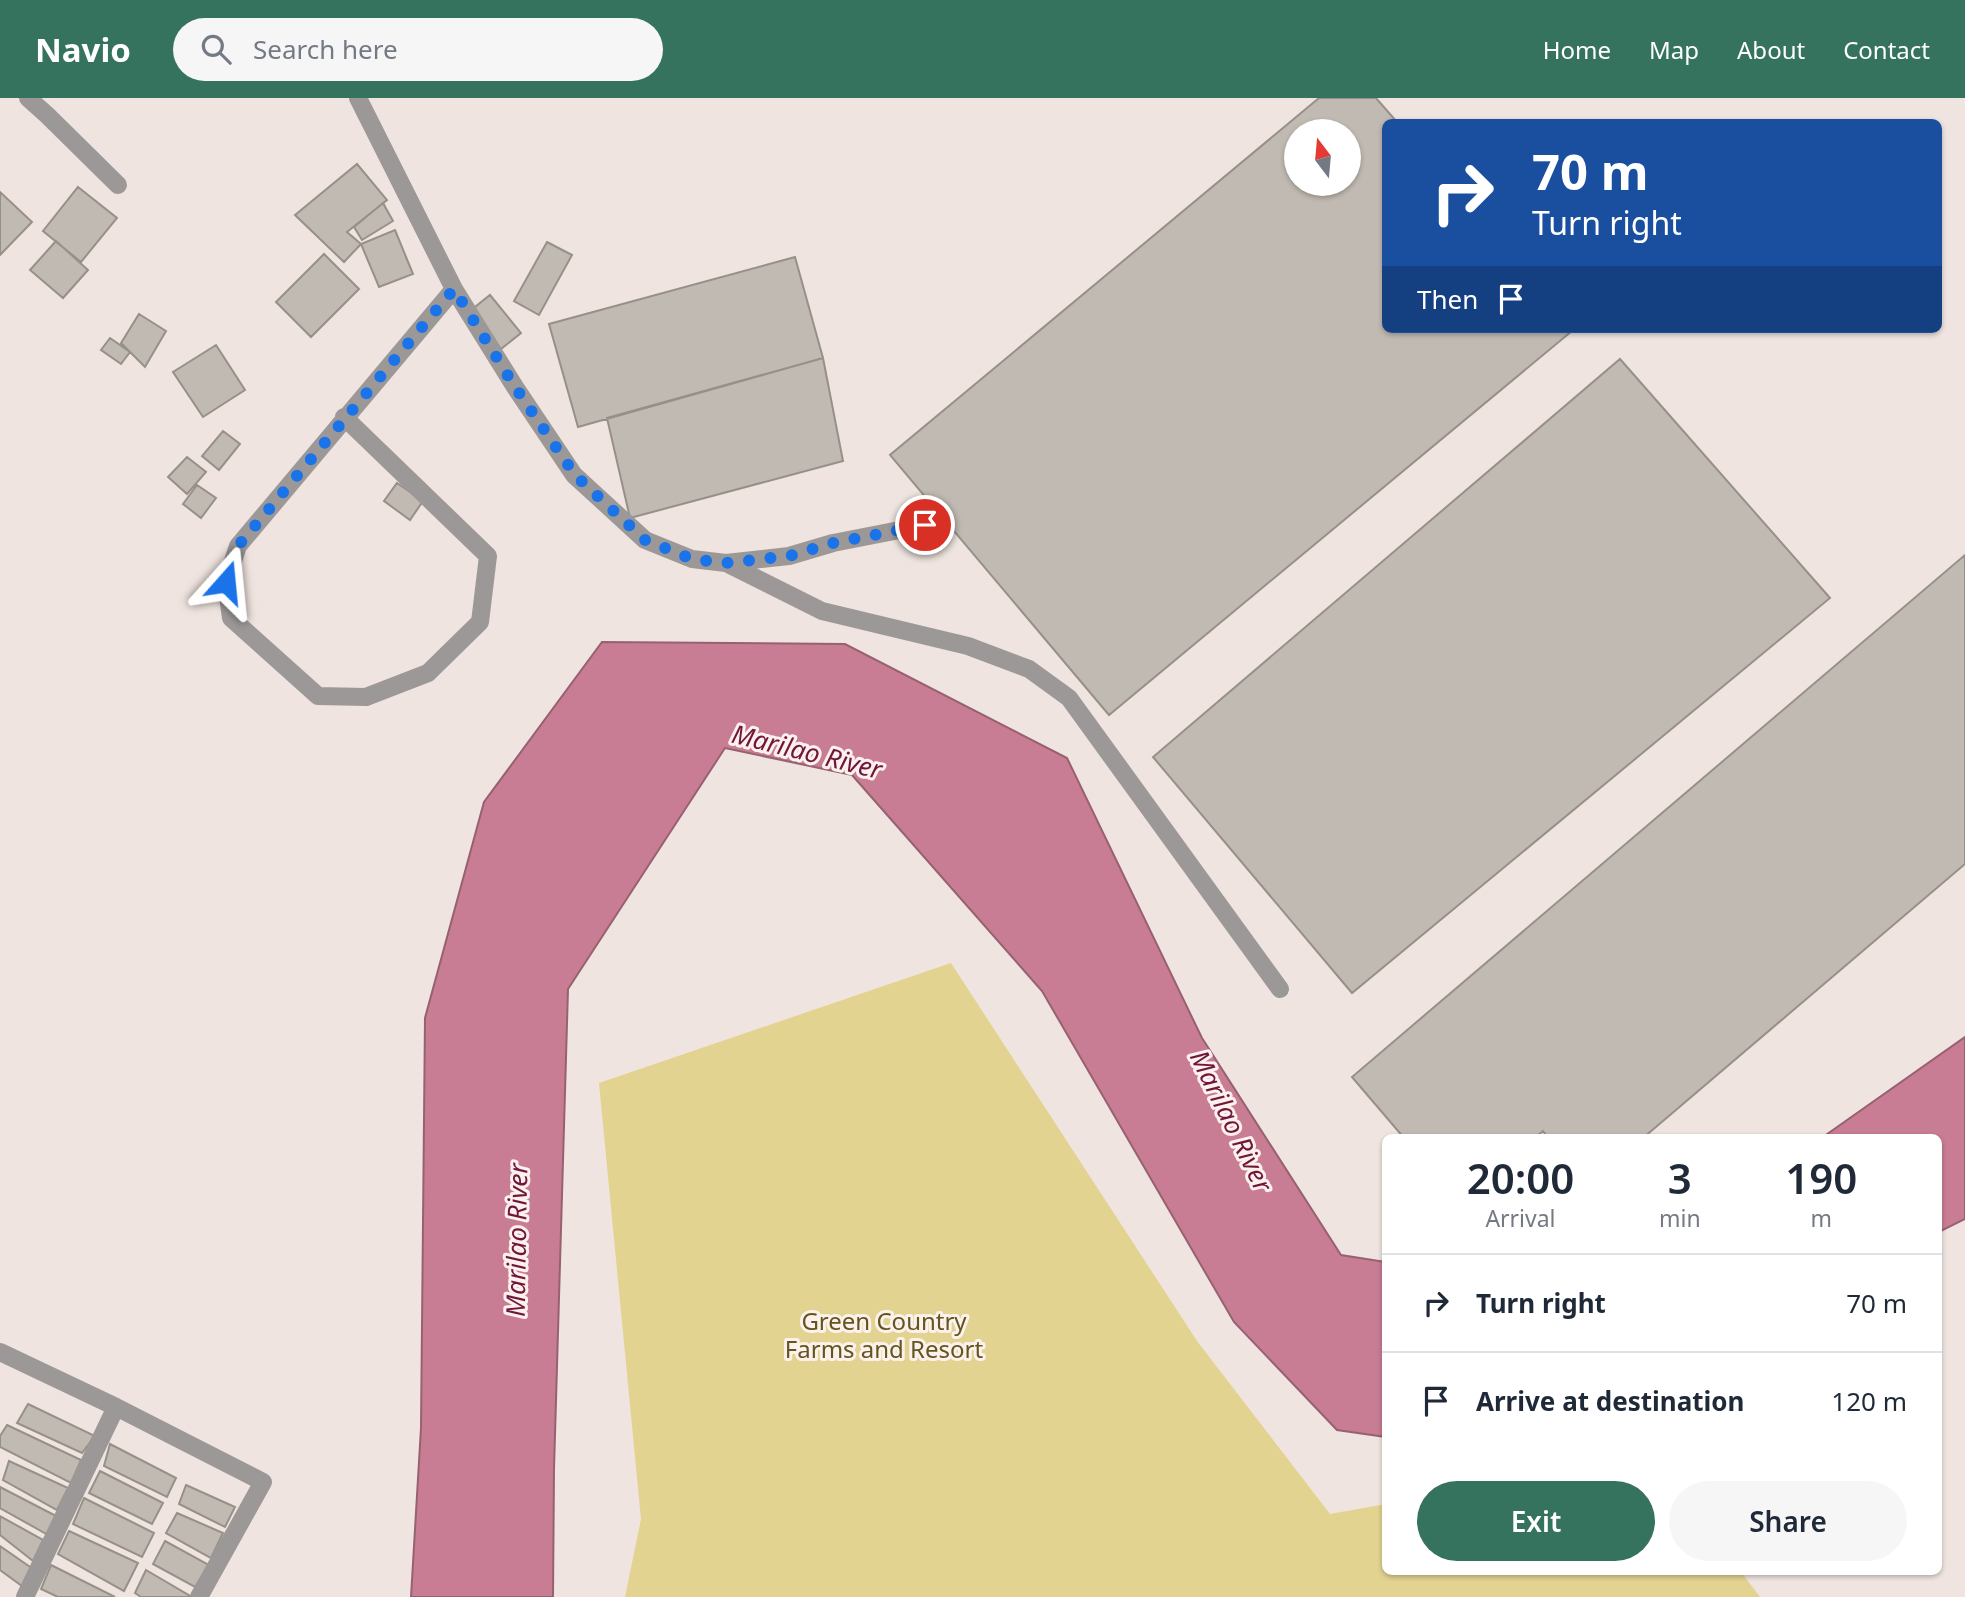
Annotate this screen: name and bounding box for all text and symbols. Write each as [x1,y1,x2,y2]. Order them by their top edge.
search box [173,18,663,81]
text: Navio [35,27,131,72]
icon: search [197,30,235,68]
text: Search here [253,31,398,67]
text: Home [1543,33,1611,66]
text: Map [1649,33,1699,66]
text: About [1737,33,1805,66]
text: Contact [1843,33,1930,66]
north arrow [1284,119,1362,196]
map controls [1284,119,1361,196]
text: 70 m [1532,138,1649,204]
icon: right [1417,147,1508,238]
text: Turn right [1532,201,1682,244]
icon: arrive [1492,280,1530,318]
text: Then [1417,281,1478,317]
pin [895,495,955,555]
icon: arrive [906,506,944,544]
position arrow [189,545,263,619]
water label: Marilao River [728,715,888,787]
water label: Marilao River [1182,1044,1282,1199]
text: 20:00 [1467,1149,1574,1206]
text: 3 [1668,1149,1692,1206]
text: 190 [1785,1149,1857,1206]
water label: Marilao River [497,1161,535,1317]
text: Arrival [1485,1202,1556,1234]
text: min [1659,1202,1701,1234]
text: m [1811,1202,1832,1234]
icon: right [1417,1284,1455,1322]
text: Turn right [1476,1285,1606,1321]
text: 70 m [1846,1285,1907,1321]
park label: Green Country Farms and Resort [785,1304,984,1365]
icon: arrive [1417,1382,1455,1420]
text: Arrive at destination [1476,1383,1745,1419]
text: 120 m [1831,1383,1907,1419]
button: Exit [1417,1481,1655,1561]
button: Share [1669,1481,1907,1561]

